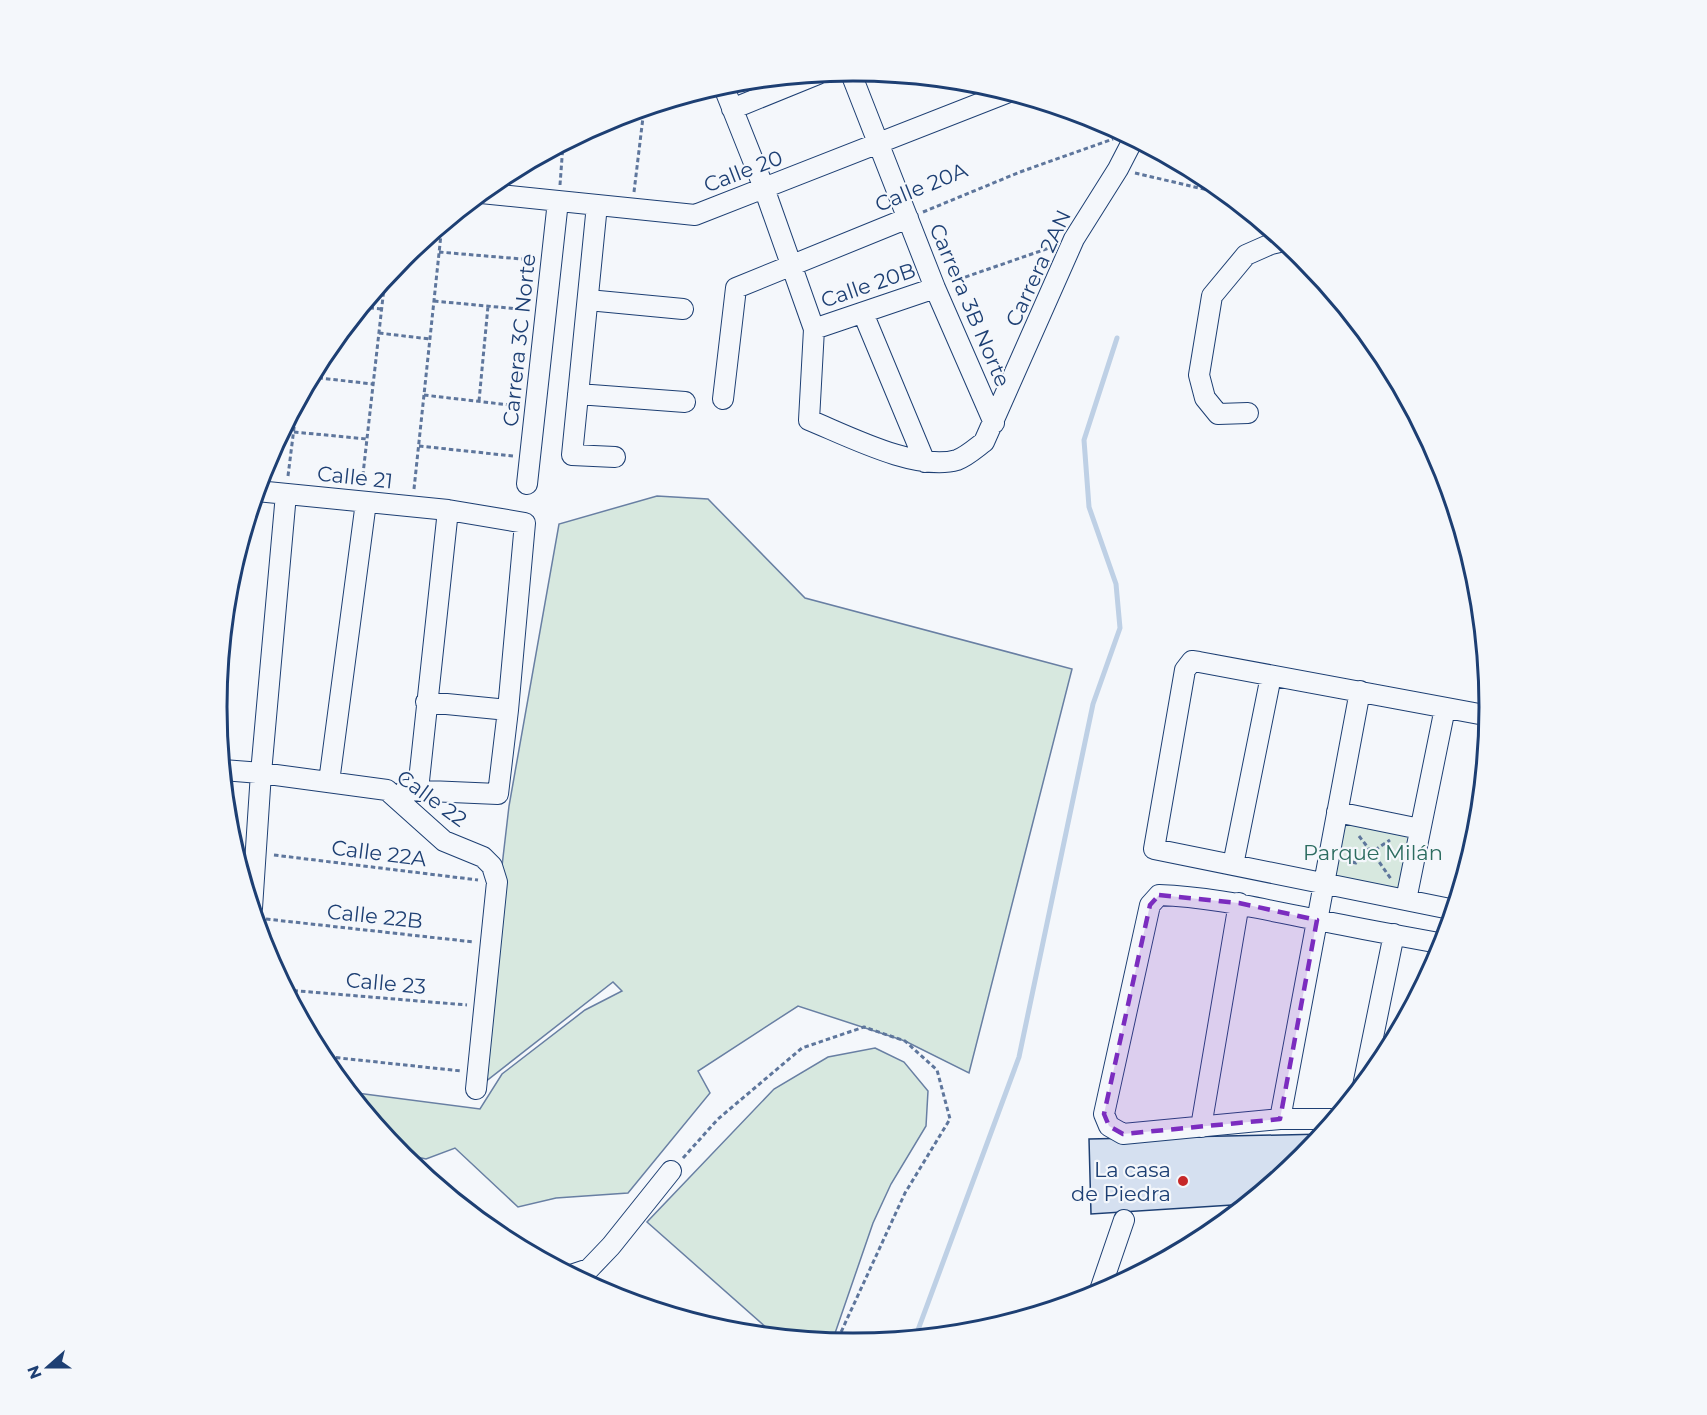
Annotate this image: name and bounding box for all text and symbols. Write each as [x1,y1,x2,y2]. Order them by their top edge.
street label: Calle 20 [700,145,786,197]
street label: Calle 20A [871,157,972,217]
street label: Carrera 2AN [1000,206,1076,330]
street label: Carrera 3B Norte [924,220,1016,390]
street label: Carrera 3C Norte [497,252,541,428]
street label: Calle 20B [817,257,919,313]
street label: Calle 21 [316,461,394,493]
street label: Calle 22 [392,764,472,832]
street label: Calle 22A [330,835,429,871]
park label: Parque Milán [1303,840,1443,865]
street label: Calle 22B [326,899,424,933]
street label: Calle 23 [345,967,427,999]
place label: La casa de Piedra [1071,1157,1171,1206]
marker: La casa de Piedra [1176,1174,1190,1188]
north arrow [18,1337,78,1397]
text: N [23,1363,46,1382]

